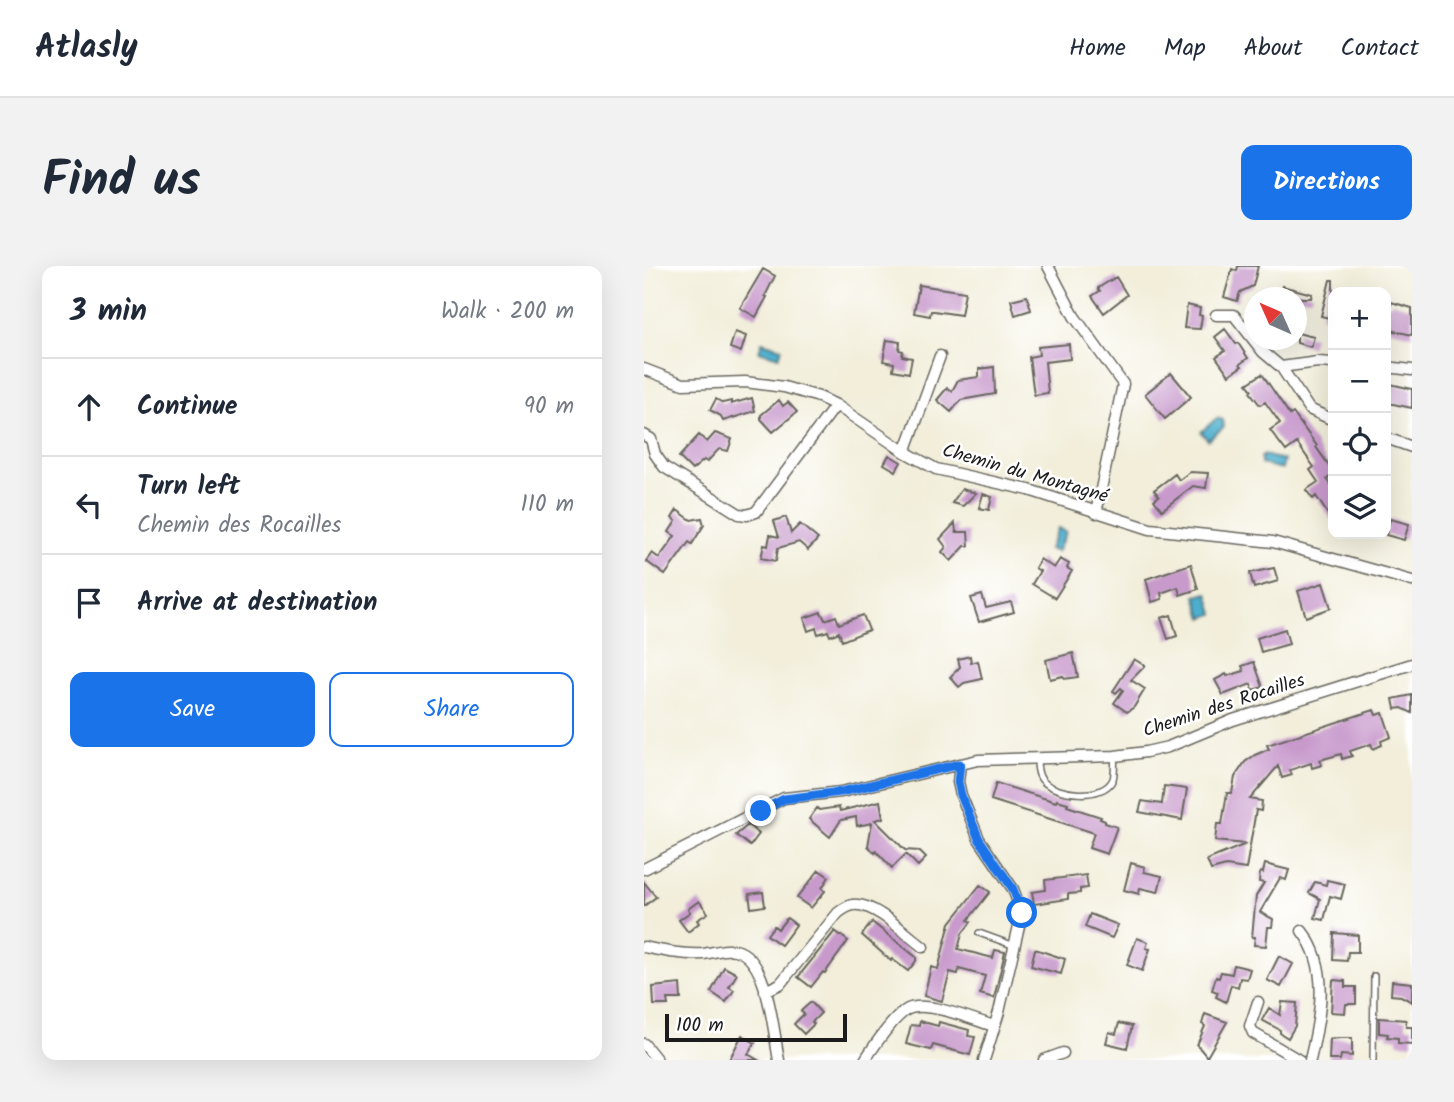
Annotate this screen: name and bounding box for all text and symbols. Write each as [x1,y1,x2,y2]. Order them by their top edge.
text: Atlasly [35,22,138,75]
text: Home [1069,29,1126,68]
text: Map [1164,29,1206,68]
text: About [1244,29,1302,68]
text: Contact [1340,29,1419,68]
text: Find us [42,143,200,221]
button: Directions [1241,145,1412,220]
north arrow [1244,287,1307,350]
map controls [1328,287,1391,539]
button: + [1328,287,1391,350]
text: 3 min [70,288,147,336]
text: Walk · 200 m [441,294,574,330]
button: − [1328,350,1391,413]
text: Continue [137,386,238,428]
icon: ahead [70,388,108,426]
text: 90 m [524,389,574,425]
button: locate [1328,413,1391,476]
street label: Chemin du Montagné [939,436,1112,512]
text: Turn left [137,466,240,508]
button: layers [1328,476,1391,539]
icon: left [70,486,108,524]
text: 110 m [521,487,574,523]
text: Chemin des Rocailles [137,508,341,544]
text: Arrive at destination [137,582,377,624]
icon: arrive [70,584,108,622]
street label: Chemin des Rocailles [1139,666,1309,746]
button: Save [70,672,315,747]
button: Share [329,672,574,747]
route end [745,795,776,826]
route start [1006,897,1037,928]
scale bar [665,1011,847,1043]
text: 100 m [676,1011,724,1041]

